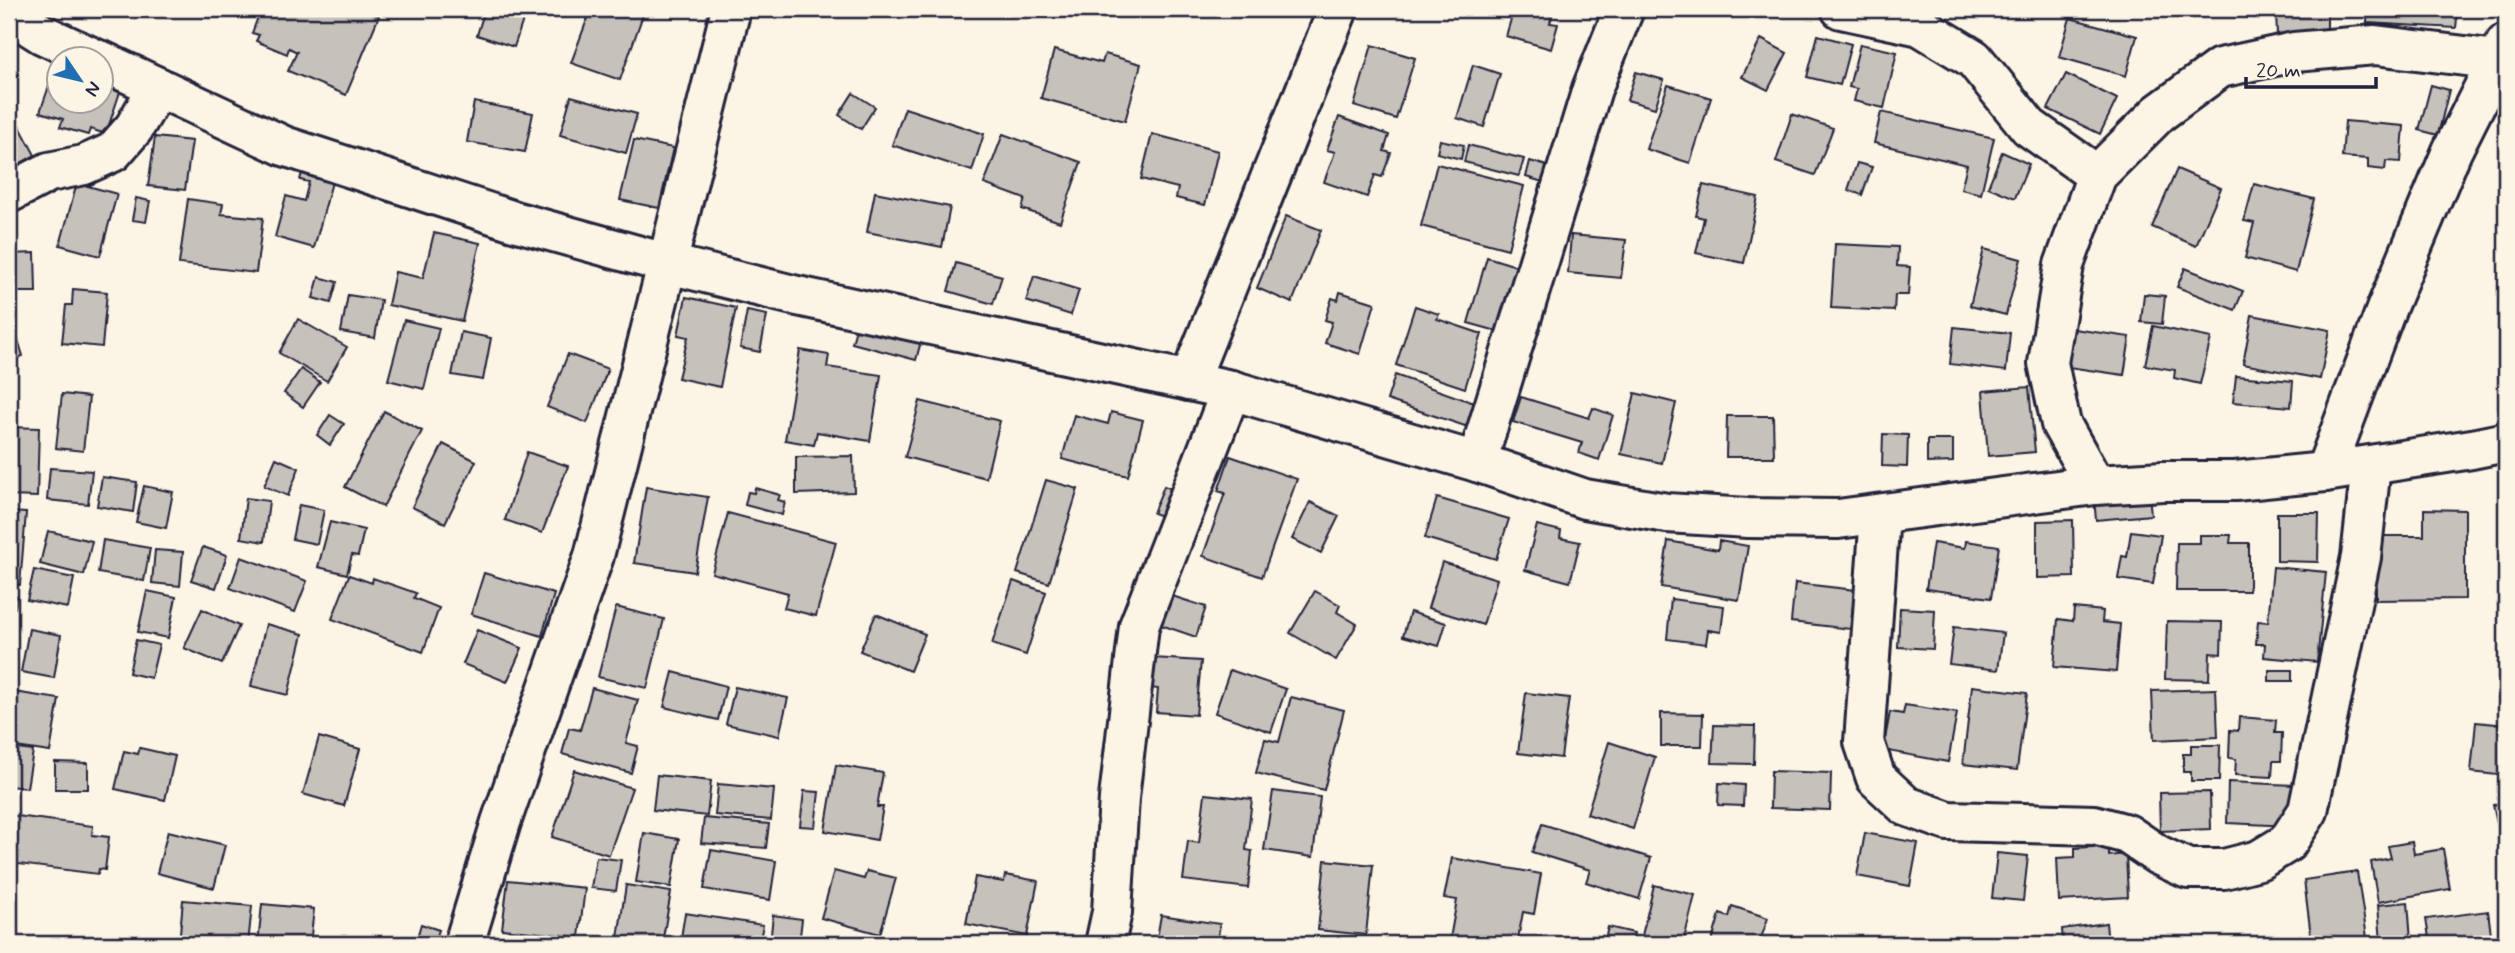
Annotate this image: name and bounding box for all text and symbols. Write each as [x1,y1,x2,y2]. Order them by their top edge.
north arrow [46,46,116,116]
scale bar [2246,46,2375,90]
text: 20 m [2256,57,2301,85]
text: N [79,77,107,101]

